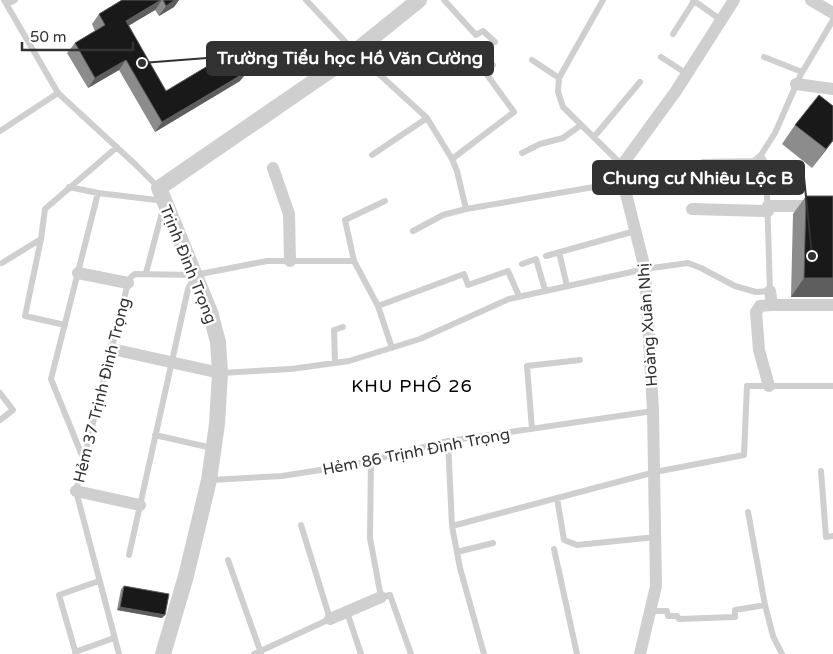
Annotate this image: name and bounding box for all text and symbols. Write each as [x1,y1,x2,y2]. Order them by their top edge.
scale bar [22,20,134,52]
text: 50 m [30,28,67,46]
callout: Trường Tiểu học Hồ Văn Cường [207,42,493,75]
text: Trường Tiểu học Hồ Văn Cường [216,47,483,69]
callout: Chung cư Nhiêu Lộc B [593,161,804,194]
text: Chung cư Nhiêu Lộc B [603,167,793,189]
street label: Trịnh Đình Trọng [155,202,221,327]
street label: Hoàng Xuân Nhị [634,262,662,387]
street label: Hẻm 37 Trịnh Đình Trọng [69,295,135,485]
district label: KHU PHỐ 26 [351,375,473,397]
street label: Hẻm 86 Trịnh Đình Trọng [321,424,512,480]

